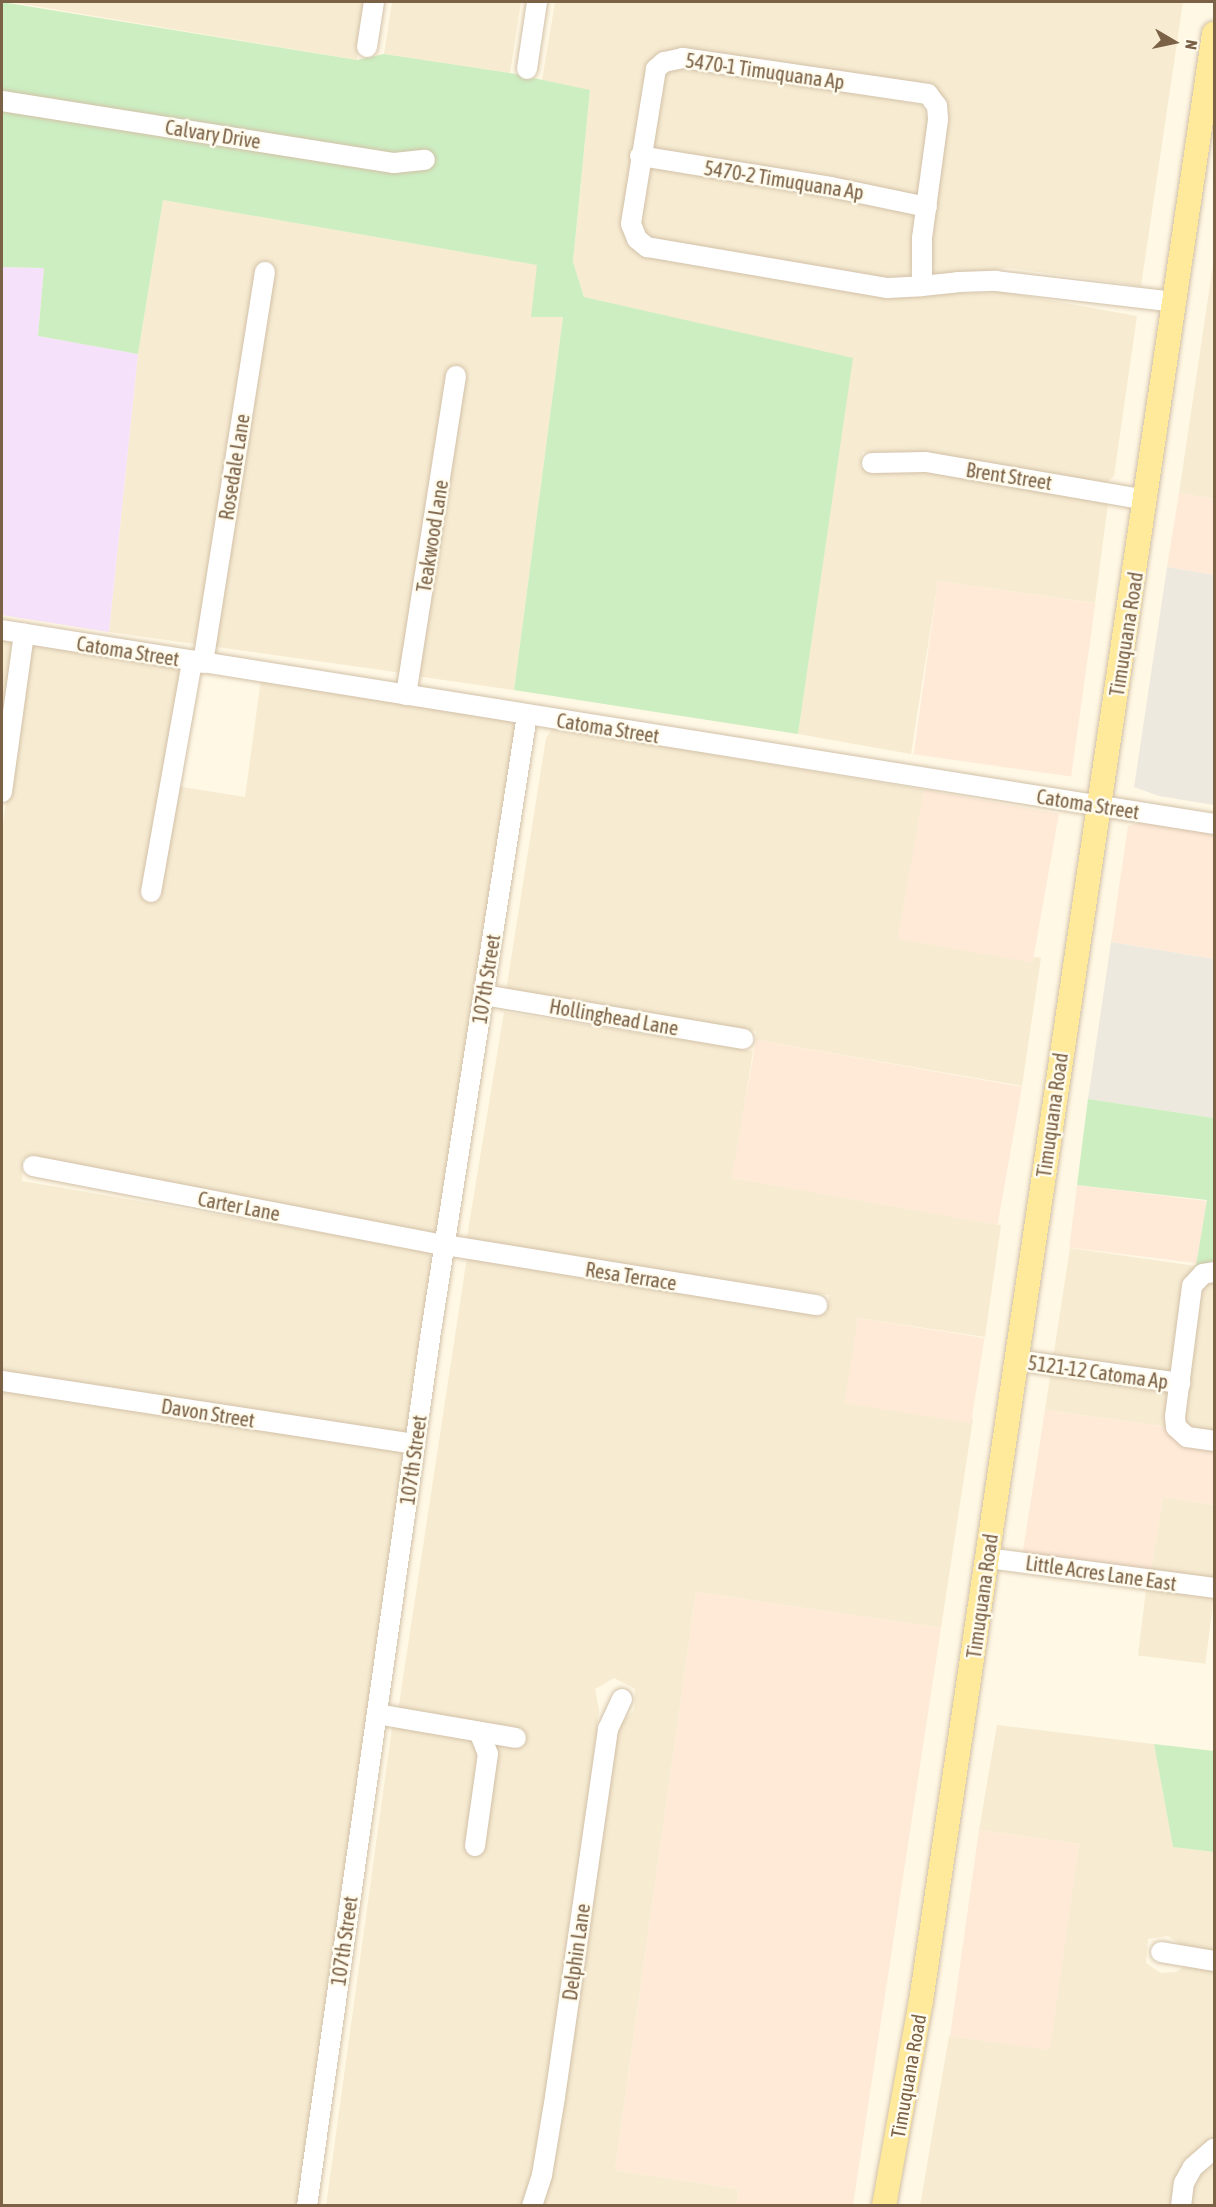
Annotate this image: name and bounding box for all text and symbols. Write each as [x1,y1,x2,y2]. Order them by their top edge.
north arrow [1144,12,1204,72]
text: N [1182,39,1201,51]
street label: 5470-1 Timuquana Ap [684,48,846,94]
street label: Calvary Drive [163,115,263,153]
street label: 5470-2 Timuquana Ap [702,156,866,204]
street label: Rosedale Lane [214,412,254,522]
street label: Brent Street [964,457,1054,495]
street label: Teakwood Lane [411,478,453,594]
street label: Timuquana Road [1104,570,1148,698]
street label: Catoma Street [75,631,181,671]
street label: Catoma Street [555,708,661,748]
street label: Catoma Street [1035,784,1141,824]
street label: 107th Street [467,933,505,1025]
street label: Hollinghead Lane [548,994,680,1040]
street label: Timuquana Road [1031,1051,1073,1179]
street label: Carter Lane [196,1186,282,1226]
street label: Resa Terrace [584,1257,678,1295]
street label: 5121-12 Catoma Ap [1026,1350,1170,1394]
street label: Davon Street [160,1394,256,1432]
street label: 107th Street [395,1414,431,1506]
street label: Timuquana Road [961,1532,1003,1660]
street label: Little Acres Lane East [1024,1551,1178,1595]
street label: 107th Street [326,1895,362,1987]
street label: Delphin Lane [557,1902,595,2002]
street label: Timuquana Road [885,2012,931,2140]

